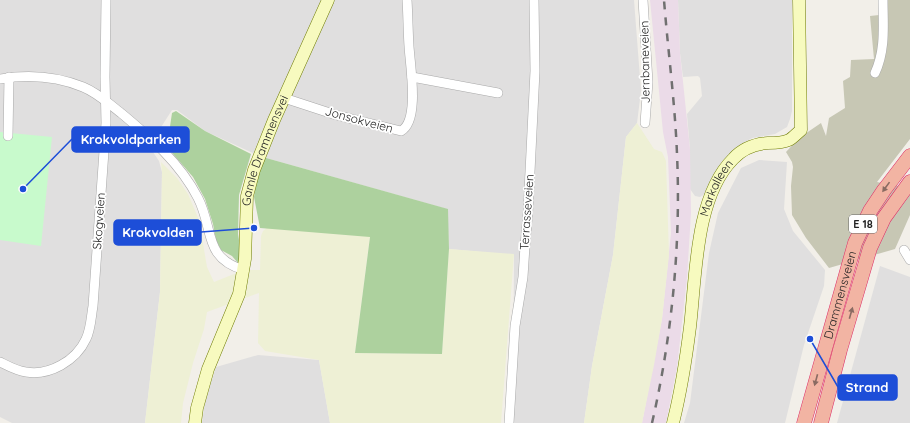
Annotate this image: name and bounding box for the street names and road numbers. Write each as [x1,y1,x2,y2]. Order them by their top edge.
street label: Jernbaneveien [636,21,653,104]
street label: Gamle Drammensvei [239,93,291,206]
street label: Jonsokveien [324,103,395,136]
street label: Markalleen [696,156,736,218]
street label: Terrasseveien [516,173,537,251]
street label: Skogveien [89,192,108,250]
road number: E 18 [849,215,877,233]
street label: Drammensveien [820,249,859,341]

